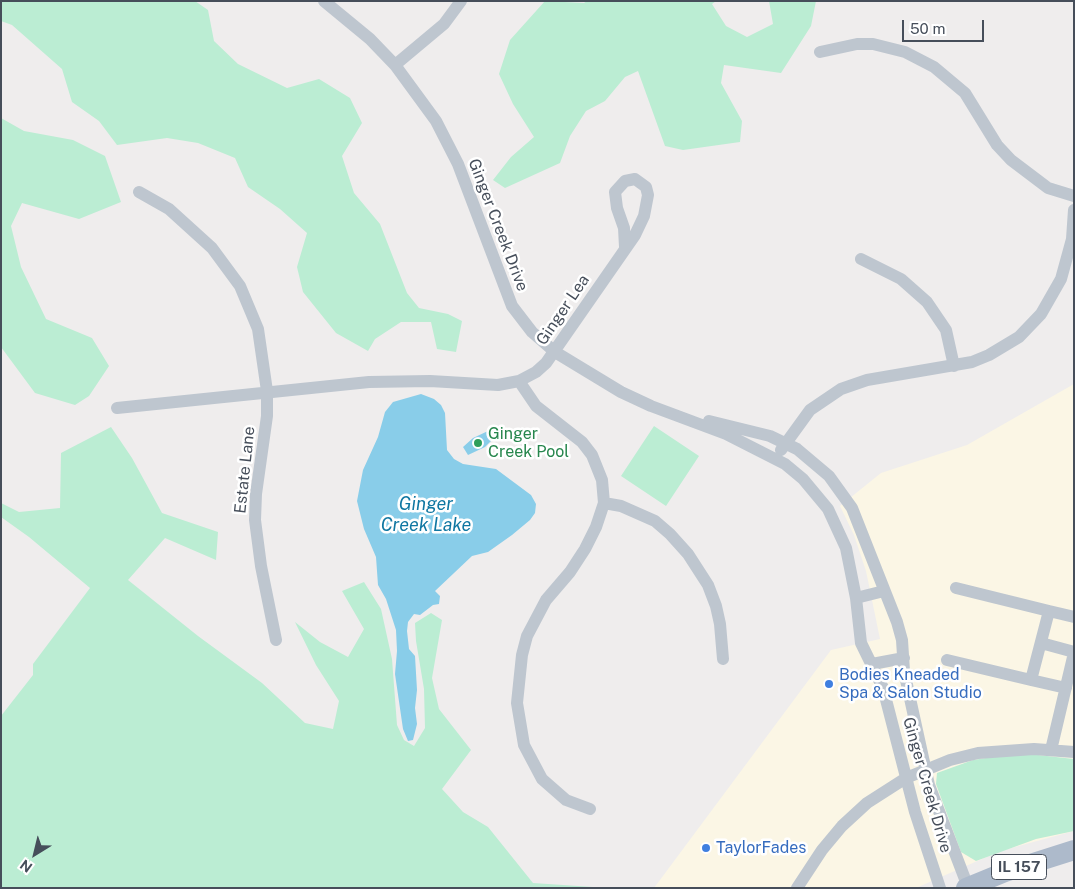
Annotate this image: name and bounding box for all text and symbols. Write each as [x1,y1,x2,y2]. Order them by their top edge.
scale bar [905,10,988,42]
text: 50 m [910,20,945,37]
street label: Ginger Creek Drive [464,156,532,294]
street label: Ginger Lea [532,271,594,349]
place label: Ginger Creek Pool [488,424,569,462]
street label: Estate Lane [231,426,259,514]
marker: Ginger Creek Pool [472,437,484,449]
water label: Ginger Creek Lake [381,493,471,536]
place label: Bodies Kneaded Spa & Salon Studio [839,665,982,703]
marker: Bodies Kneaded Spa & Salon Studio [823,678,835,690]
street label: Ginger Creek Drive [898,715,956,855]
north arrow [10,829,60,879]
place label: TaylorFades [716,838,806,858]
marker: TaylorFades [700,842,712,854]
road number: IL 157 [992,854,1046,880]
text: N [17,856,35,876]

